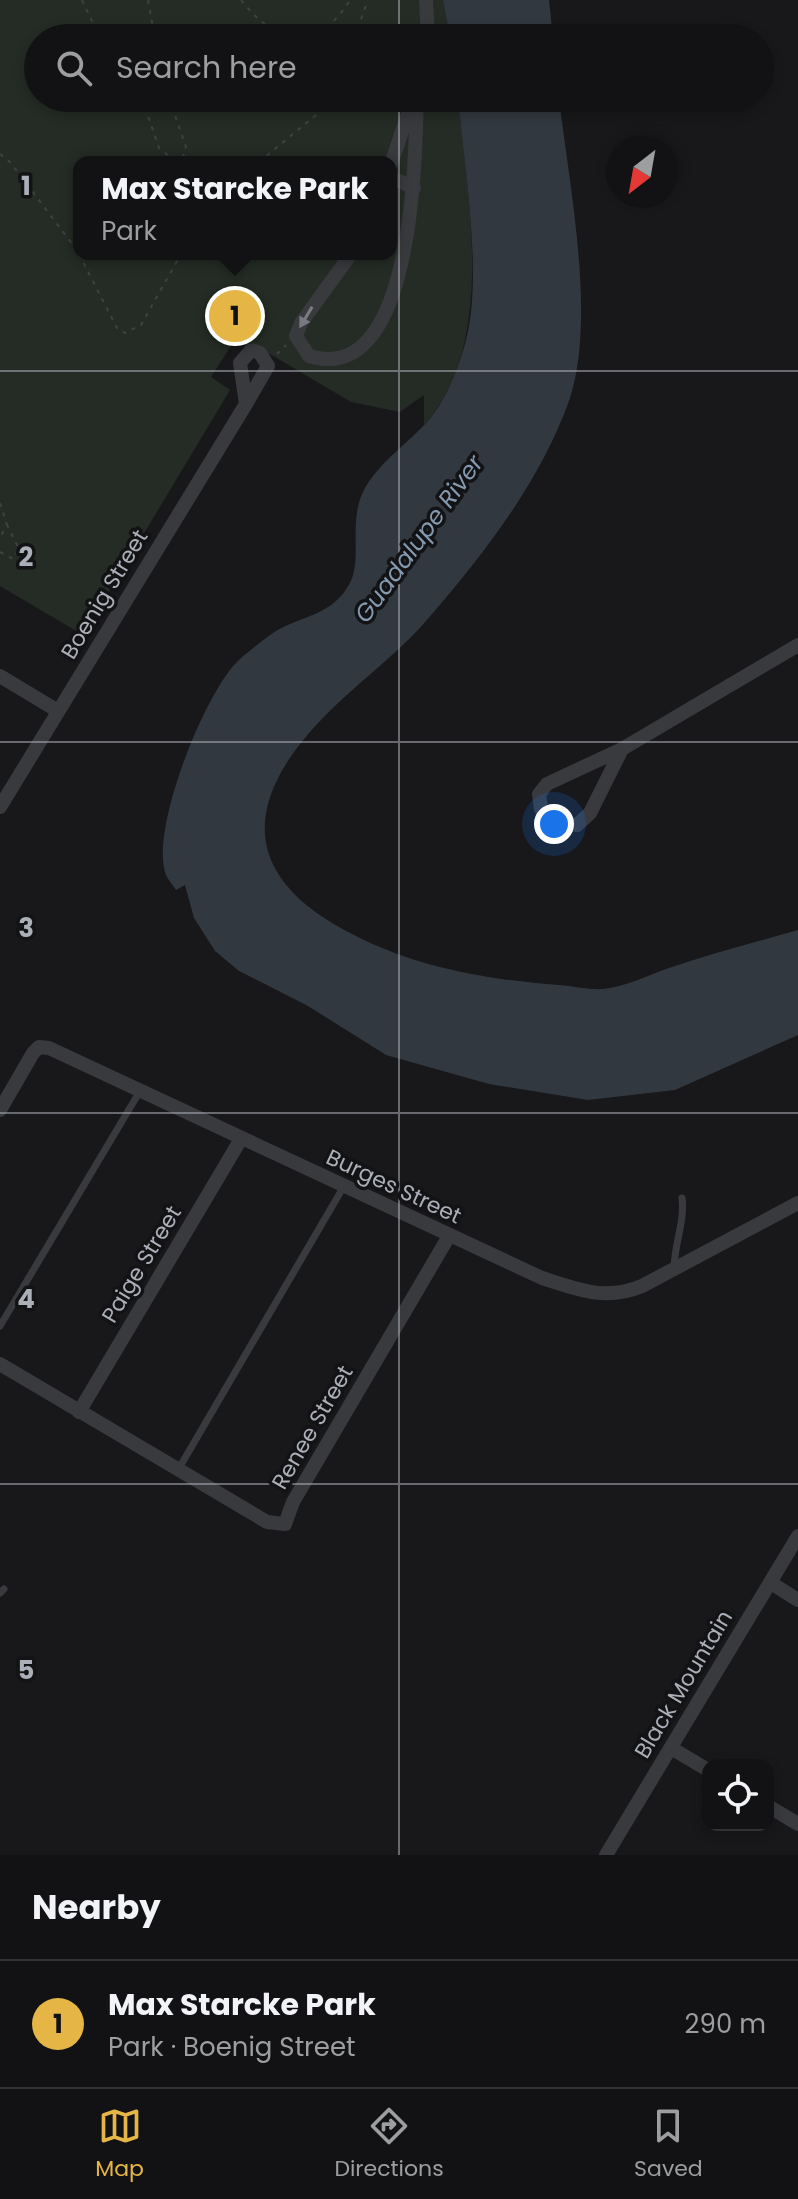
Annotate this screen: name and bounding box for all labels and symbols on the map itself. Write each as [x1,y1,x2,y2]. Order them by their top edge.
north arrow [606,136,678,208]
text: 1 [21,168,31,204]
pin: 1 [209,286,261,346]
one-way arrow [299,306,314,329]
water label: Guadalupe River [346,447,491,629]
street label: Boenig Street [54,524,155,665]
text: 2 [19,539,34,575]
your location [534,804,574,844]
text: 3 [18,910,34,946]
street label: Burges Street [321,1142,467,1231]
street label: Paige Street [94,1200,189,1329]
text: 4 [17,1281,35,1317]
street label: Renee Street [264,1359,361,1495]
street label: Black Mountain [627,1604,740,1764]
text: 5 [18,1652,34,1688]

